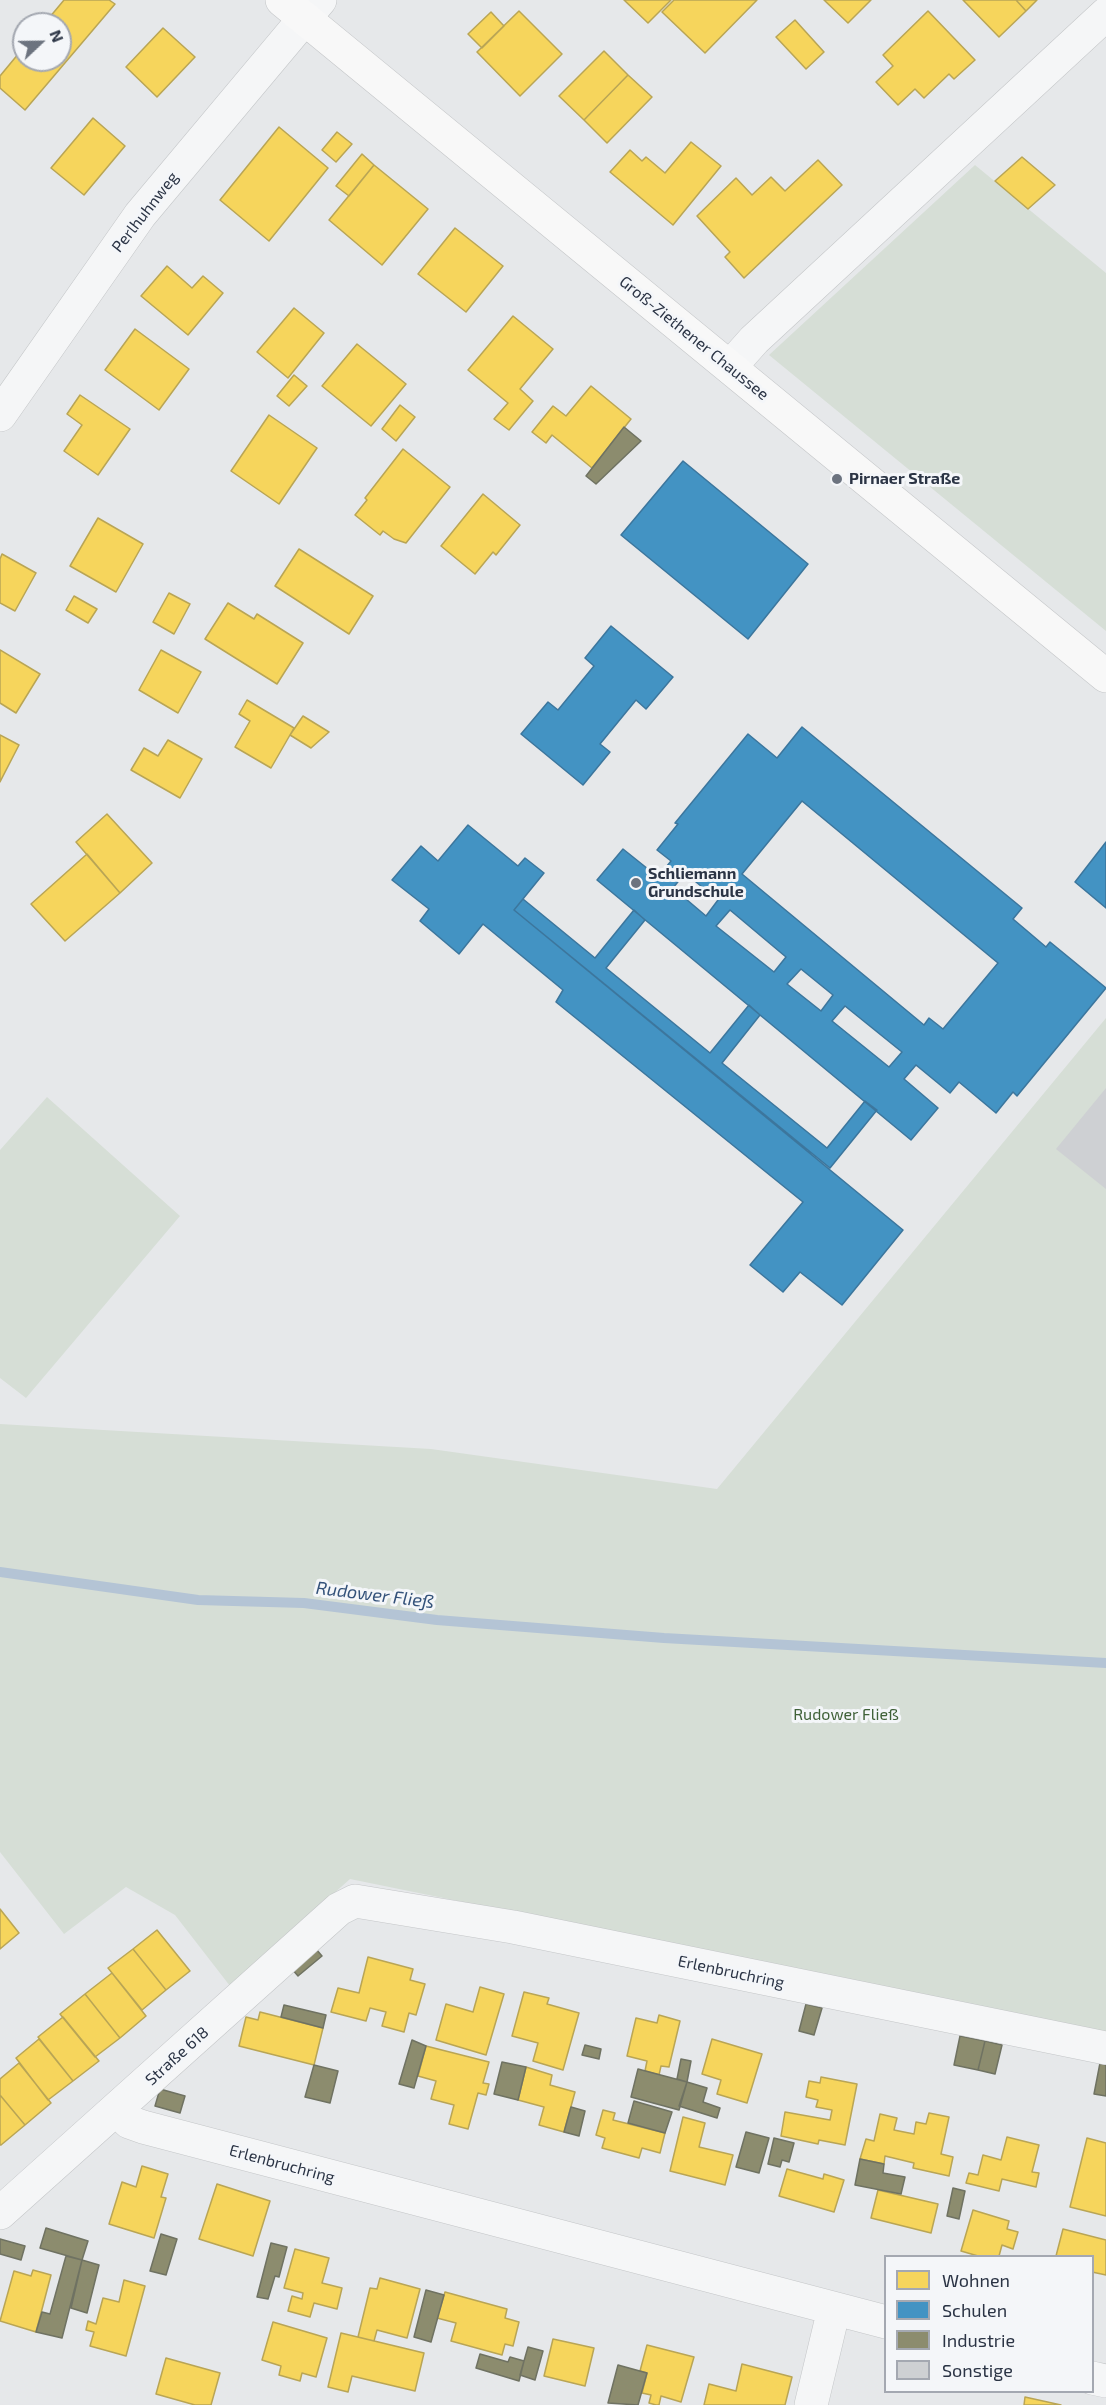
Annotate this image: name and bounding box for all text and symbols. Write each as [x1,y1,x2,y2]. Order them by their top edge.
north arrow [12,12,72,72]
text: N [46,27,68,45]
street label: Perlhuhnweg [108,168,182,256]
street label: Groß-Ziethener Chaussee [615,272,773,404]
place label: Pirnaer Straße [849,469,960,489]
marker: Pirnaer Straße [830,472,844,486]
place label: Schliemann Grundschule [648,864,744,902]
marker: Schliemann Grundschule [629,876,643,890]
water label: Rudower Fließ [315,1577,435,1613]
park label: Rudower Fließ [793,1705,899,1725]
street label: Erlenbruchring [676,1951,786,1993]
street label: Straße 618 [141,2023,213,2089]
street label: Erlenbruchring [227,2141,337,2187]
legend [884,2255,1094,2393]
text: Wohnen [942,2269,1010,2291]
text: Schulen [942,2299,1007,2321]
text: Industrie [942,2329,1015,2351]
text: Sonstige [942,2359,1013,2381]

